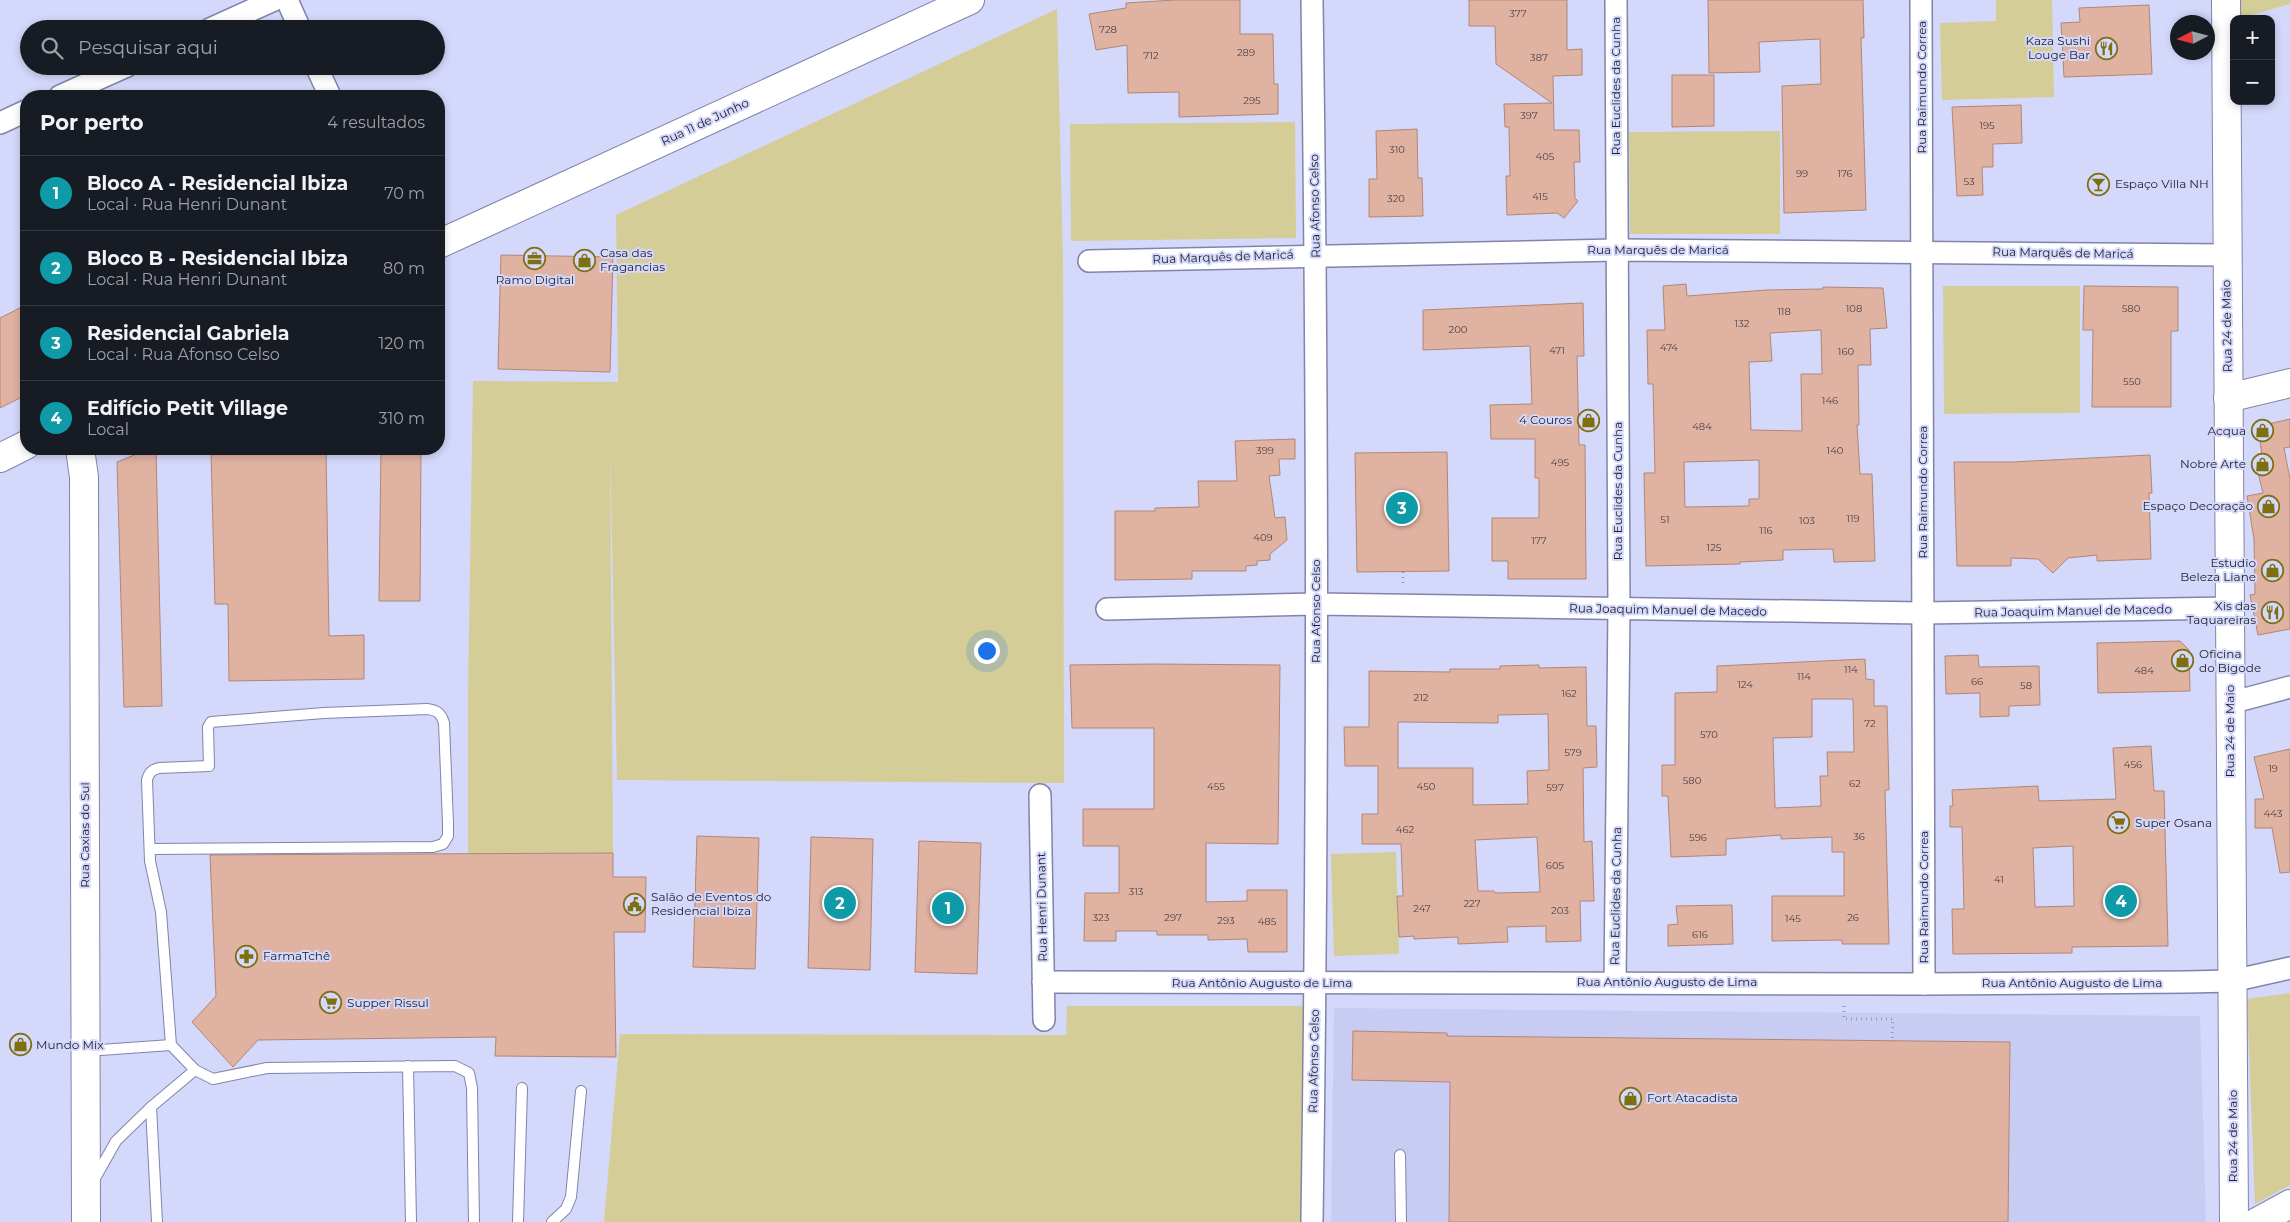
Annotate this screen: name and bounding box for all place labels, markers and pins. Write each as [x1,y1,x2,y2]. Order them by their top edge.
place label: Kaza Sushi Louge Bar [2026,33,2090,62]
restaurant icon: Kaza Sushi Louge Bar [2094,36,2118,60]
bar icon: Espaço Villa NH [2087,172,2111,196]
place label: Espaço Villa NH [2115,176,2209,191]
place label: Casa das Fragancias [600,245,665,274]
office icon: Ramo Digital [523,247,547,271]
shop icon: Casa das Fragancias [572,248,596,272]
place label: Ramo Digital [496,272,574,287]
shop icon: 4 Couros [1576,408,1600,432]
place label: 4 Couros [1519,412,1572,427]
shop icon: Acqua [2250,419,2274,443]
place label: Acqua [2208,423,2246,438]
shop icon: Nobre Arte [2250,452,2274,476]
place label: Nobre Arte [2180,456,2246,471]
pin: 3 [1386,489,1418,527]
shop icon: Espaço Decoração [2257,494,2281,518]
place label: Espaço Decoração [2143,498,2253,513]
place label: Estudio Beleza Liane [2180,555,2256,584]
shop icon: Estudio Beleza Liane [2260,558,2284,582]
place label: Xis das Taquareiras [2187,598,2256,627]
restaurant icon: Xis das Taquareiras [2260,601,2284,625]
place label: Oficina do Bigode [2199,646,2261,675]
shop icon: Oficina do Bigode [2171,649,2195,673]
supermarket icon: Super Osana [2107,811,2131,835]
place label: Super Osana [2135,815,2212,830]
pin: 4 [2105,882,2137,920]
pin: 2 [824,884,856,922]
place label: Salão de Eventos do Residencial Ibiza [651,889,771,918]
pin: 1 [932,889,964,927]
public building icon: Salão de Eventos do Residencial Ibiza [623,892,647,916]
pharmacy icon: FarmaTchê [235,944,259,968]
place label: FarmaTchê [263,948,330,963]
supermarket icon: Supper Rissul [319,991,343,1015]
place label: Supper Rissul [347,995,429,1010]
shop icon: Mundo Mix [8,1033,32,1057]
place label: Mundo Mix [36,1037,104,1052]
shop icon: Fort Atacadista [1619,1086,1643,1110]
place label: Fort Atacadista [1647,1090,1738,1105]

